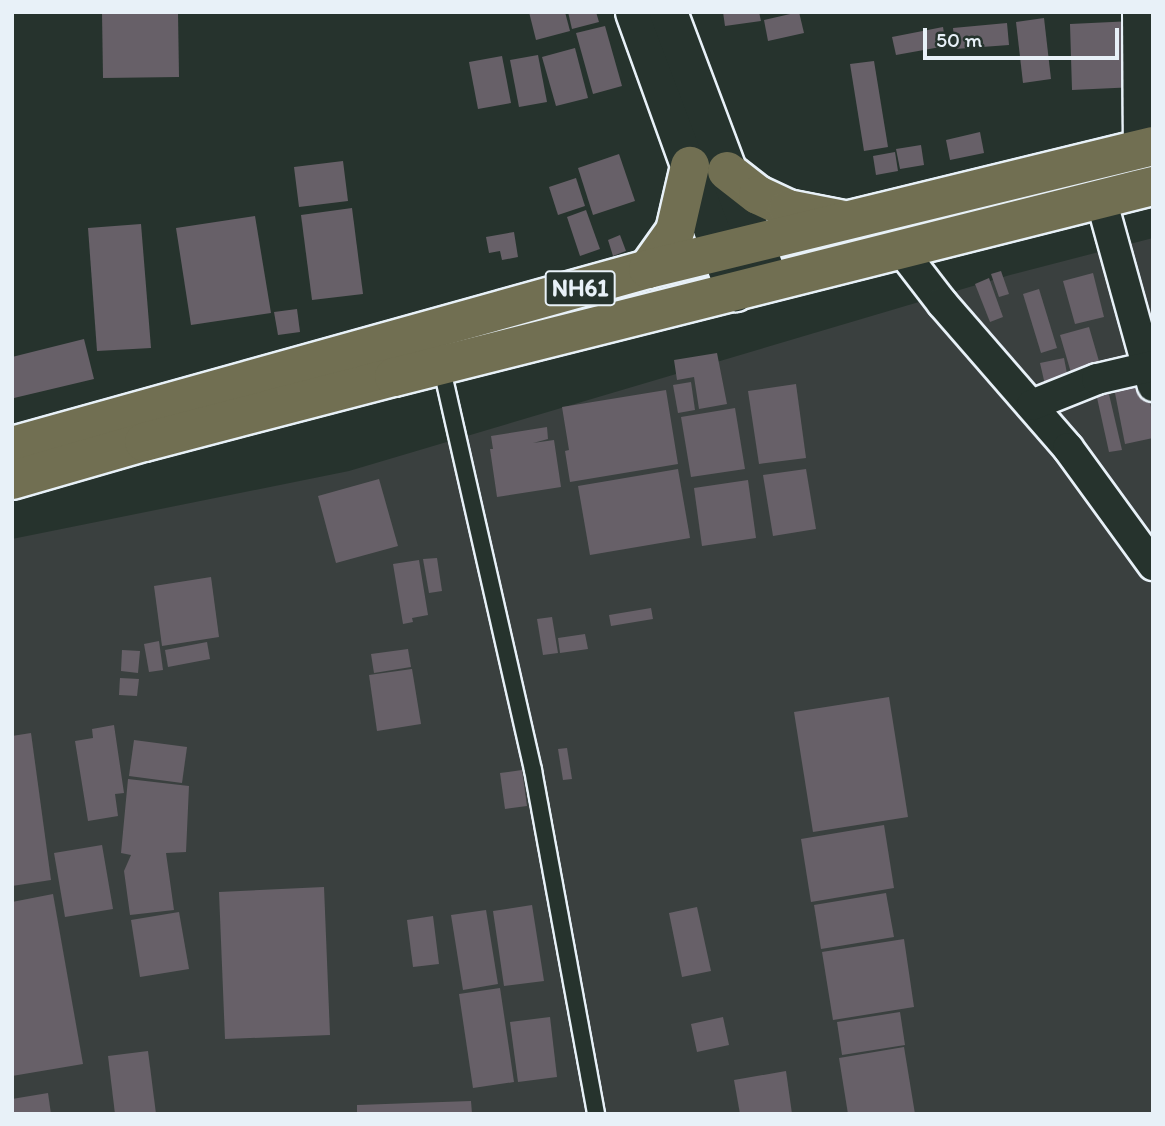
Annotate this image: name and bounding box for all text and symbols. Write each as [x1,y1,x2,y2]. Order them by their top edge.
scale bar [927,14,1123,58]
text: 50 m [936,27,982,52]
road number: NH61 [543,268,617,309]

